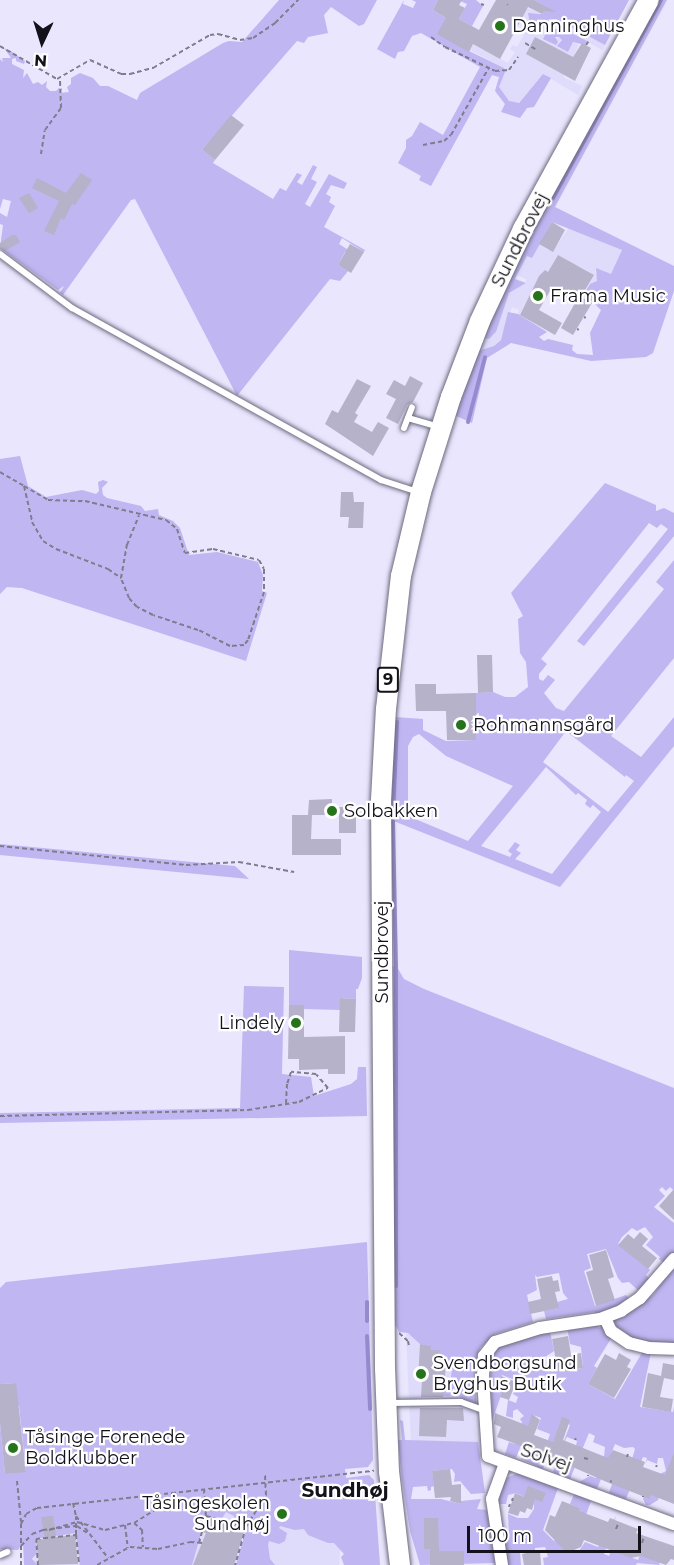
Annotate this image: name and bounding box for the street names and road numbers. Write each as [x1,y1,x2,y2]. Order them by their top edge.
street label: Sundbrovej [487,189,553,291]
road number: 9 [376,667,400,693]
street label: Sundbrovej [371,901,393,1003]
street label: Solvej [518,1439,574,1477]

